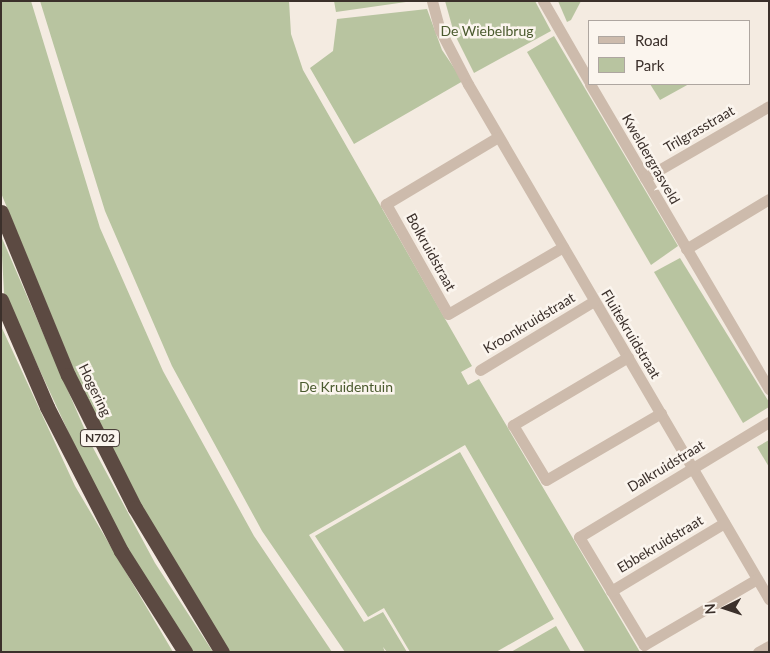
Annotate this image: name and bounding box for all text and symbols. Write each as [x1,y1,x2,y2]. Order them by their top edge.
legend [588,20,750,85]
park label: De Wiebelbrug [440,23,534,39]
text: Road [635,31,668,49]
text: Park [635,56,664,74]
street label: Trilgrasstraat [661,102,737,156]
street label: Kweldergrasveld [618,111,684,207]
street label: Bolkruidstraat [403,210,459,294]
street label: Fluitekruidstraat [598,286,664,382]
street label: Kroonkruidstraat [480,289,578,357]
street label: Hogering [75,361,115,419]
park label: De Kruidentuin [299,379,393,395]
road number: N702 [79,428,121,448]
street label: Dalkruidstraat [624,436,708,496]
street label: Ebbekruidstraat [614,512,706,576]
north arrow [700,583,750,633]
text: N [701,603,718,615]

